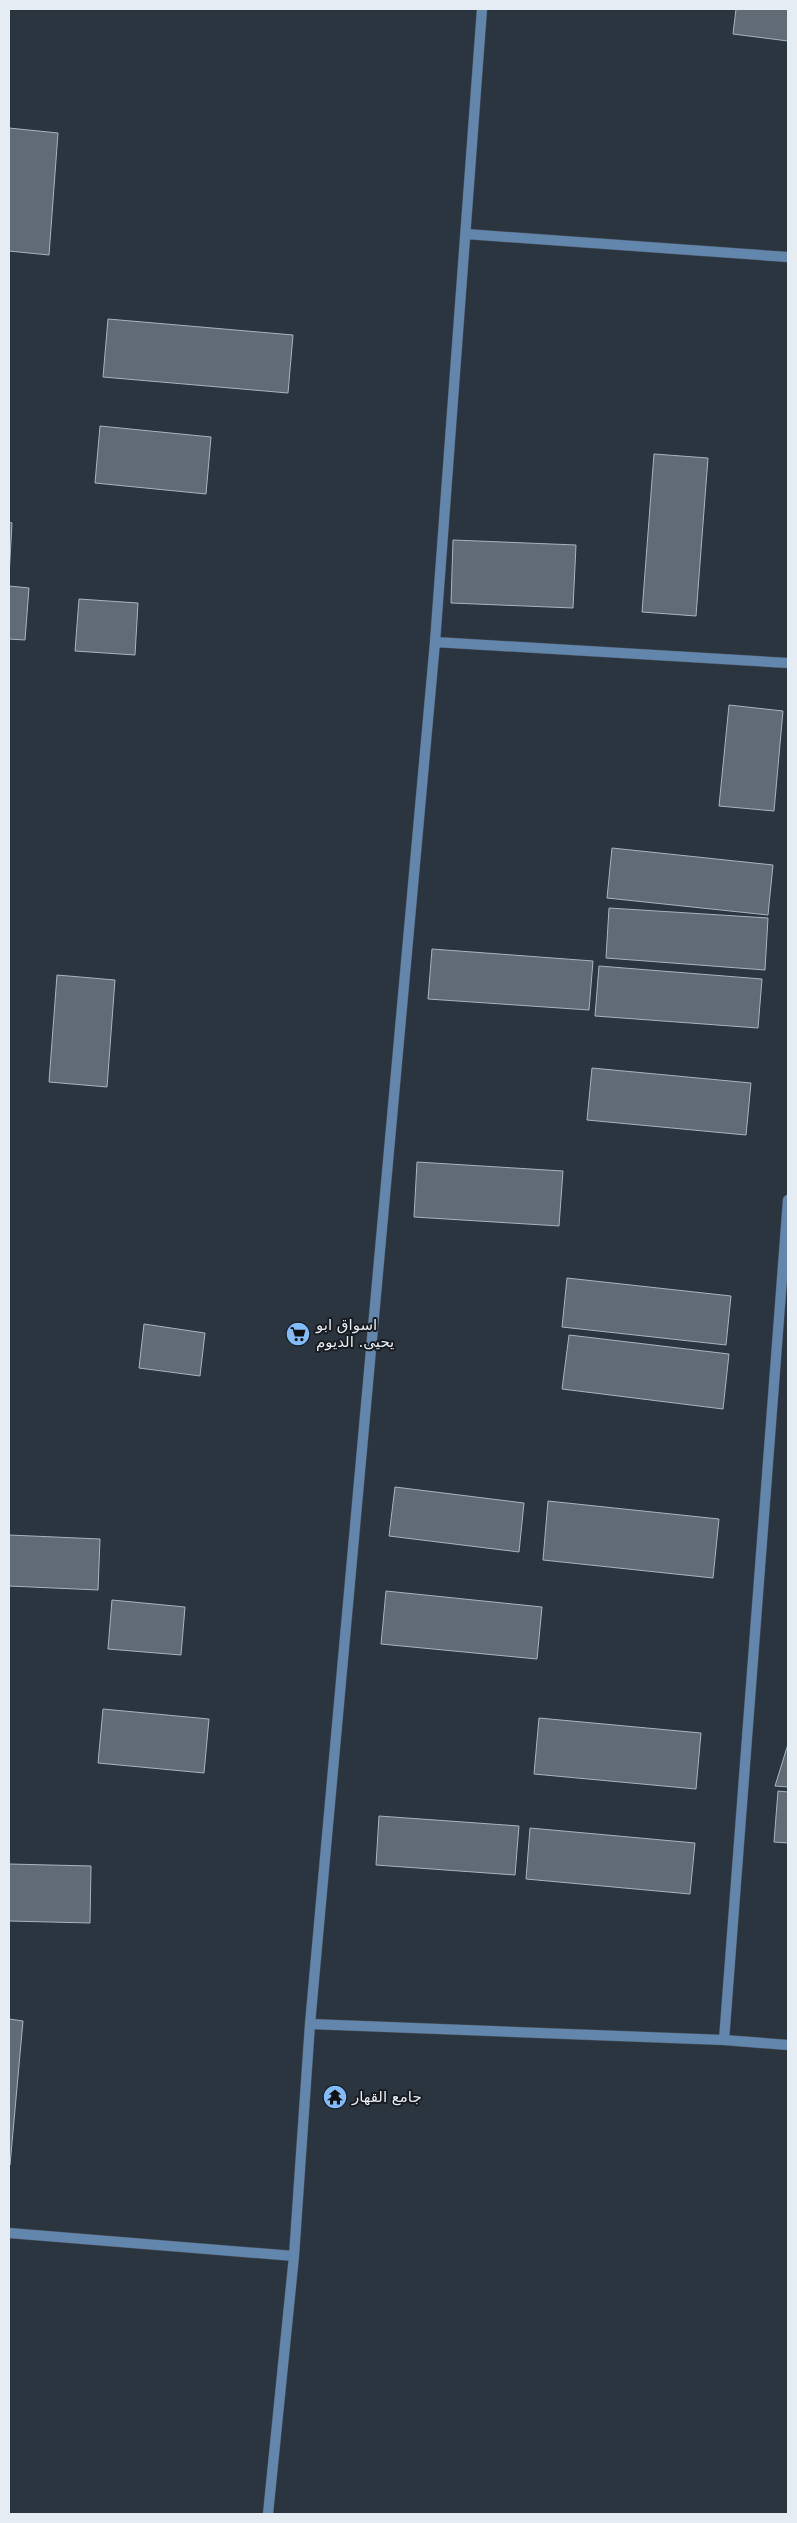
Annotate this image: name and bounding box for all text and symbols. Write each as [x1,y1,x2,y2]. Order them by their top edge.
place label: اسواق ابو يحيى. الديوم [315,1316,394,1351]
supermarket icon: اسواق ابو يحيى. الديوم [285,1321,311,1347]
temple icon: جامع القهار [322,2084,348,2110]
place label: جامع القهار [351,2088,422,2106]

